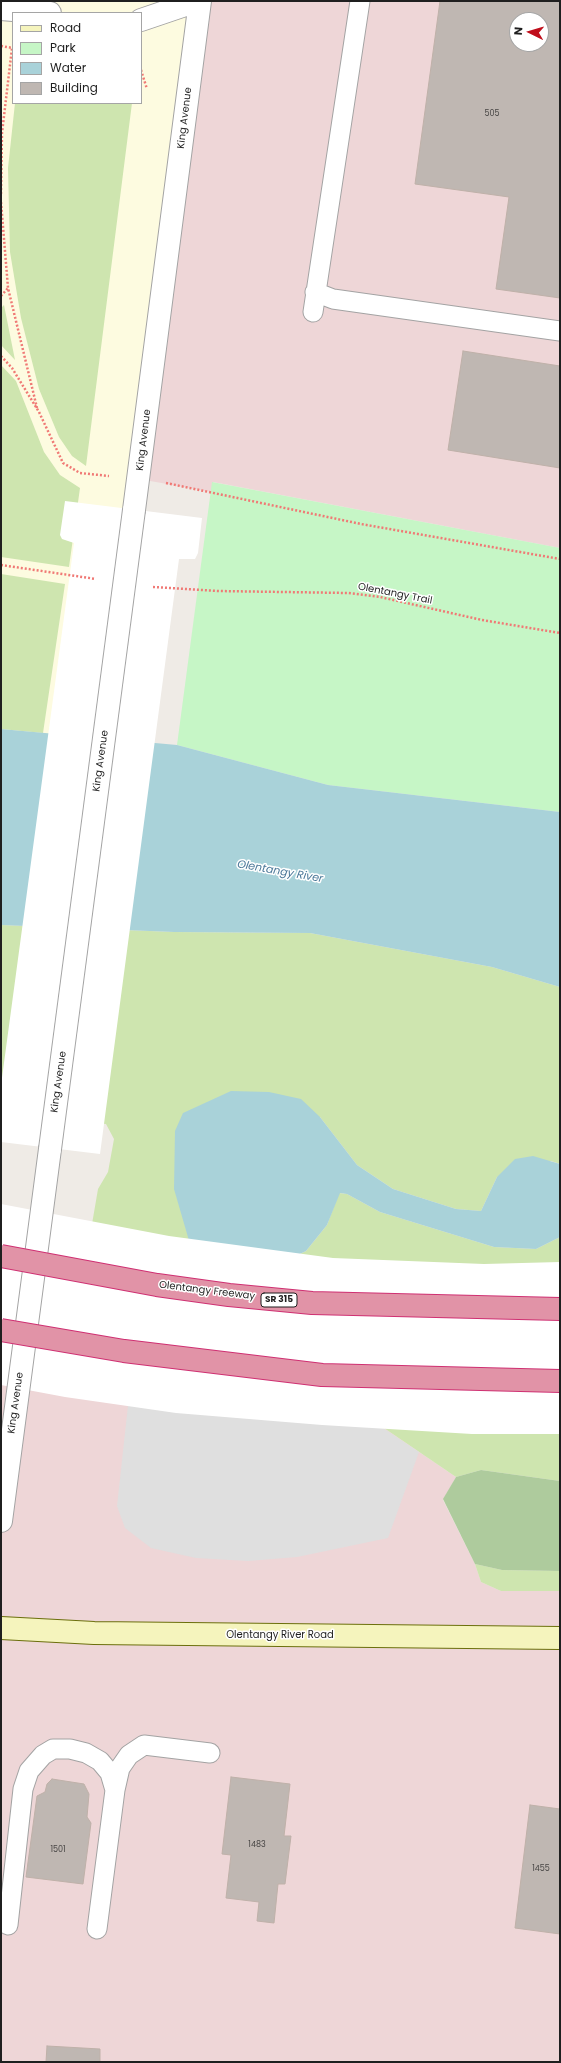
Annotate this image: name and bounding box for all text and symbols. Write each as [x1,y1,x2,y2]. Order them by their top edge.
legend [12,12,142,104]
north arrow [509,12,549,52]
text: Road [50,19,81,36]
text: N [510,26,526,36]
text: Park [50,39,76,56]
text: Water [50,59,86,76]
text: Building [50,79,98,96]
street label: King Avenue [175,87,195,149]
house number: 505 [484,109,500,119]
street label: King Avenue [134,409,154,471]
street label: Olentangy Trail [357,581,433,607]
street label: King Avenue [91,730,111,792]
water label: Olentangy River [236,858,324,886]
street label: King Avenue [49,1051,69,1113]
street label: Olentangy Freeway [158,1279,256,1303]
road number: SR 315 [261,1293,297,1307]
street label: King Avenue [6,1372,26,1434]
street label: Olentangy River Road [226,1629,334,1641]
house number: 1483 [248,1840,266,1850]
house number: 1501 [50,1845,66,1855]
house number: 1455 [532,1864,550,1874]

